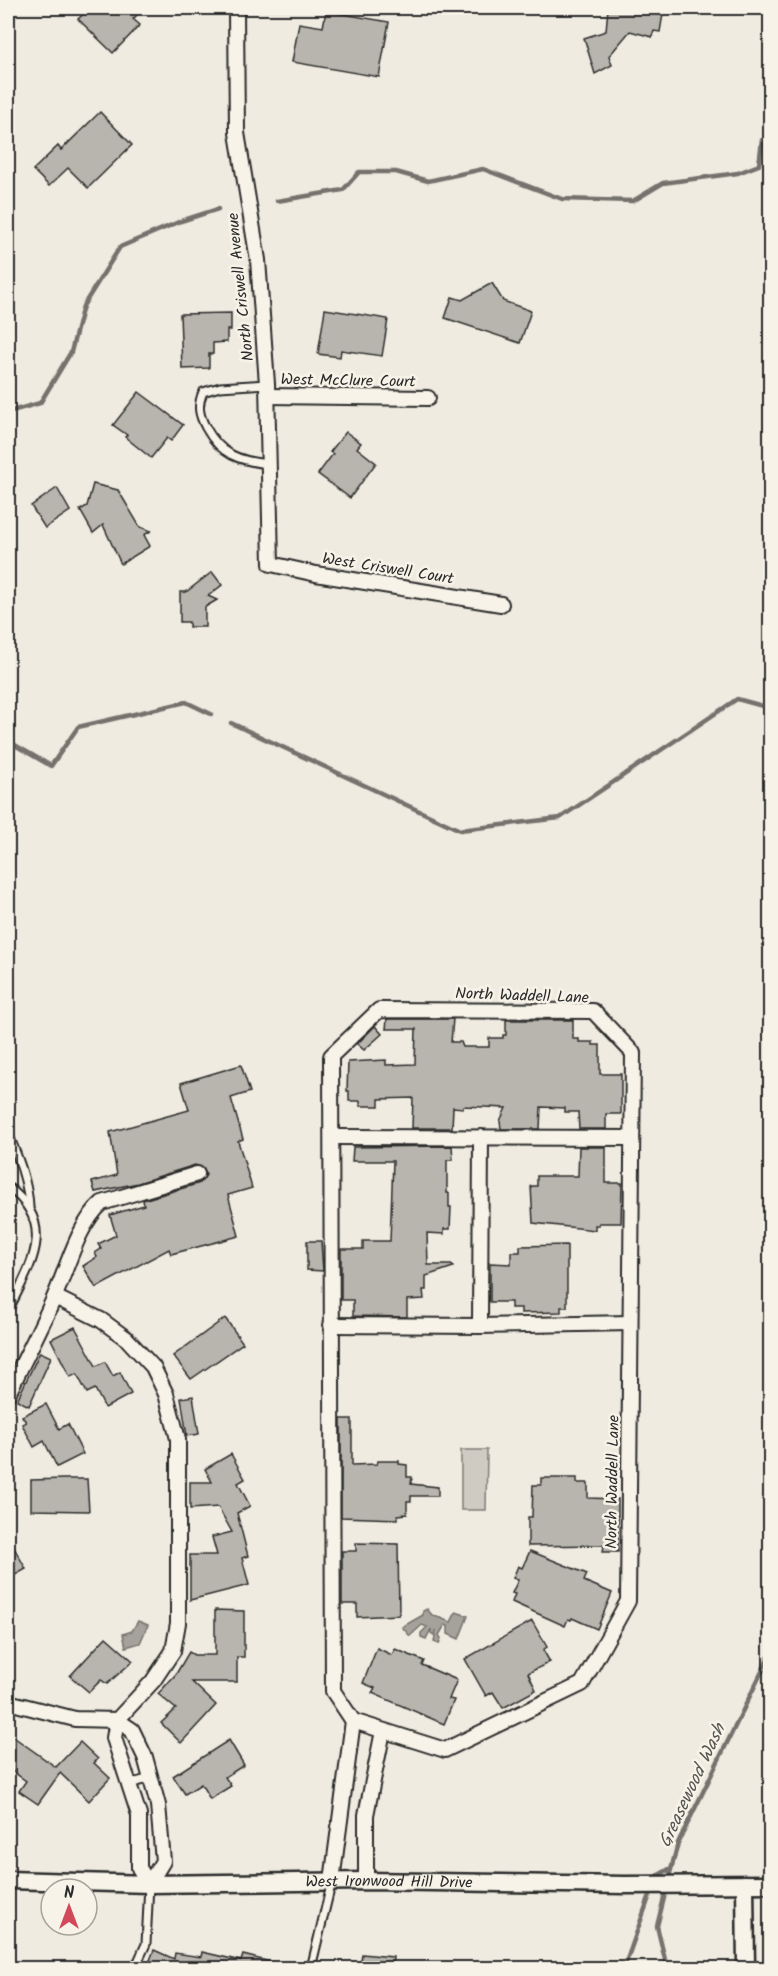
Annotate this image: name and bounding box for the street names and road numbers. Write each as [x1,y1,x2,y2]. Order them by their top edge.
street label: North Criswell Avenue [221,211,261,363]
street label: West McClure Court [280,367,417,395]
street label: West Criswell Court [320,546,456,592]
street label: North Waddell Lane [455,981,589,1011]
street label: North Waddell Lane [599,1415,627,1549]
street label: West Ironwood Hill Drive [305,1868,473,1895]

